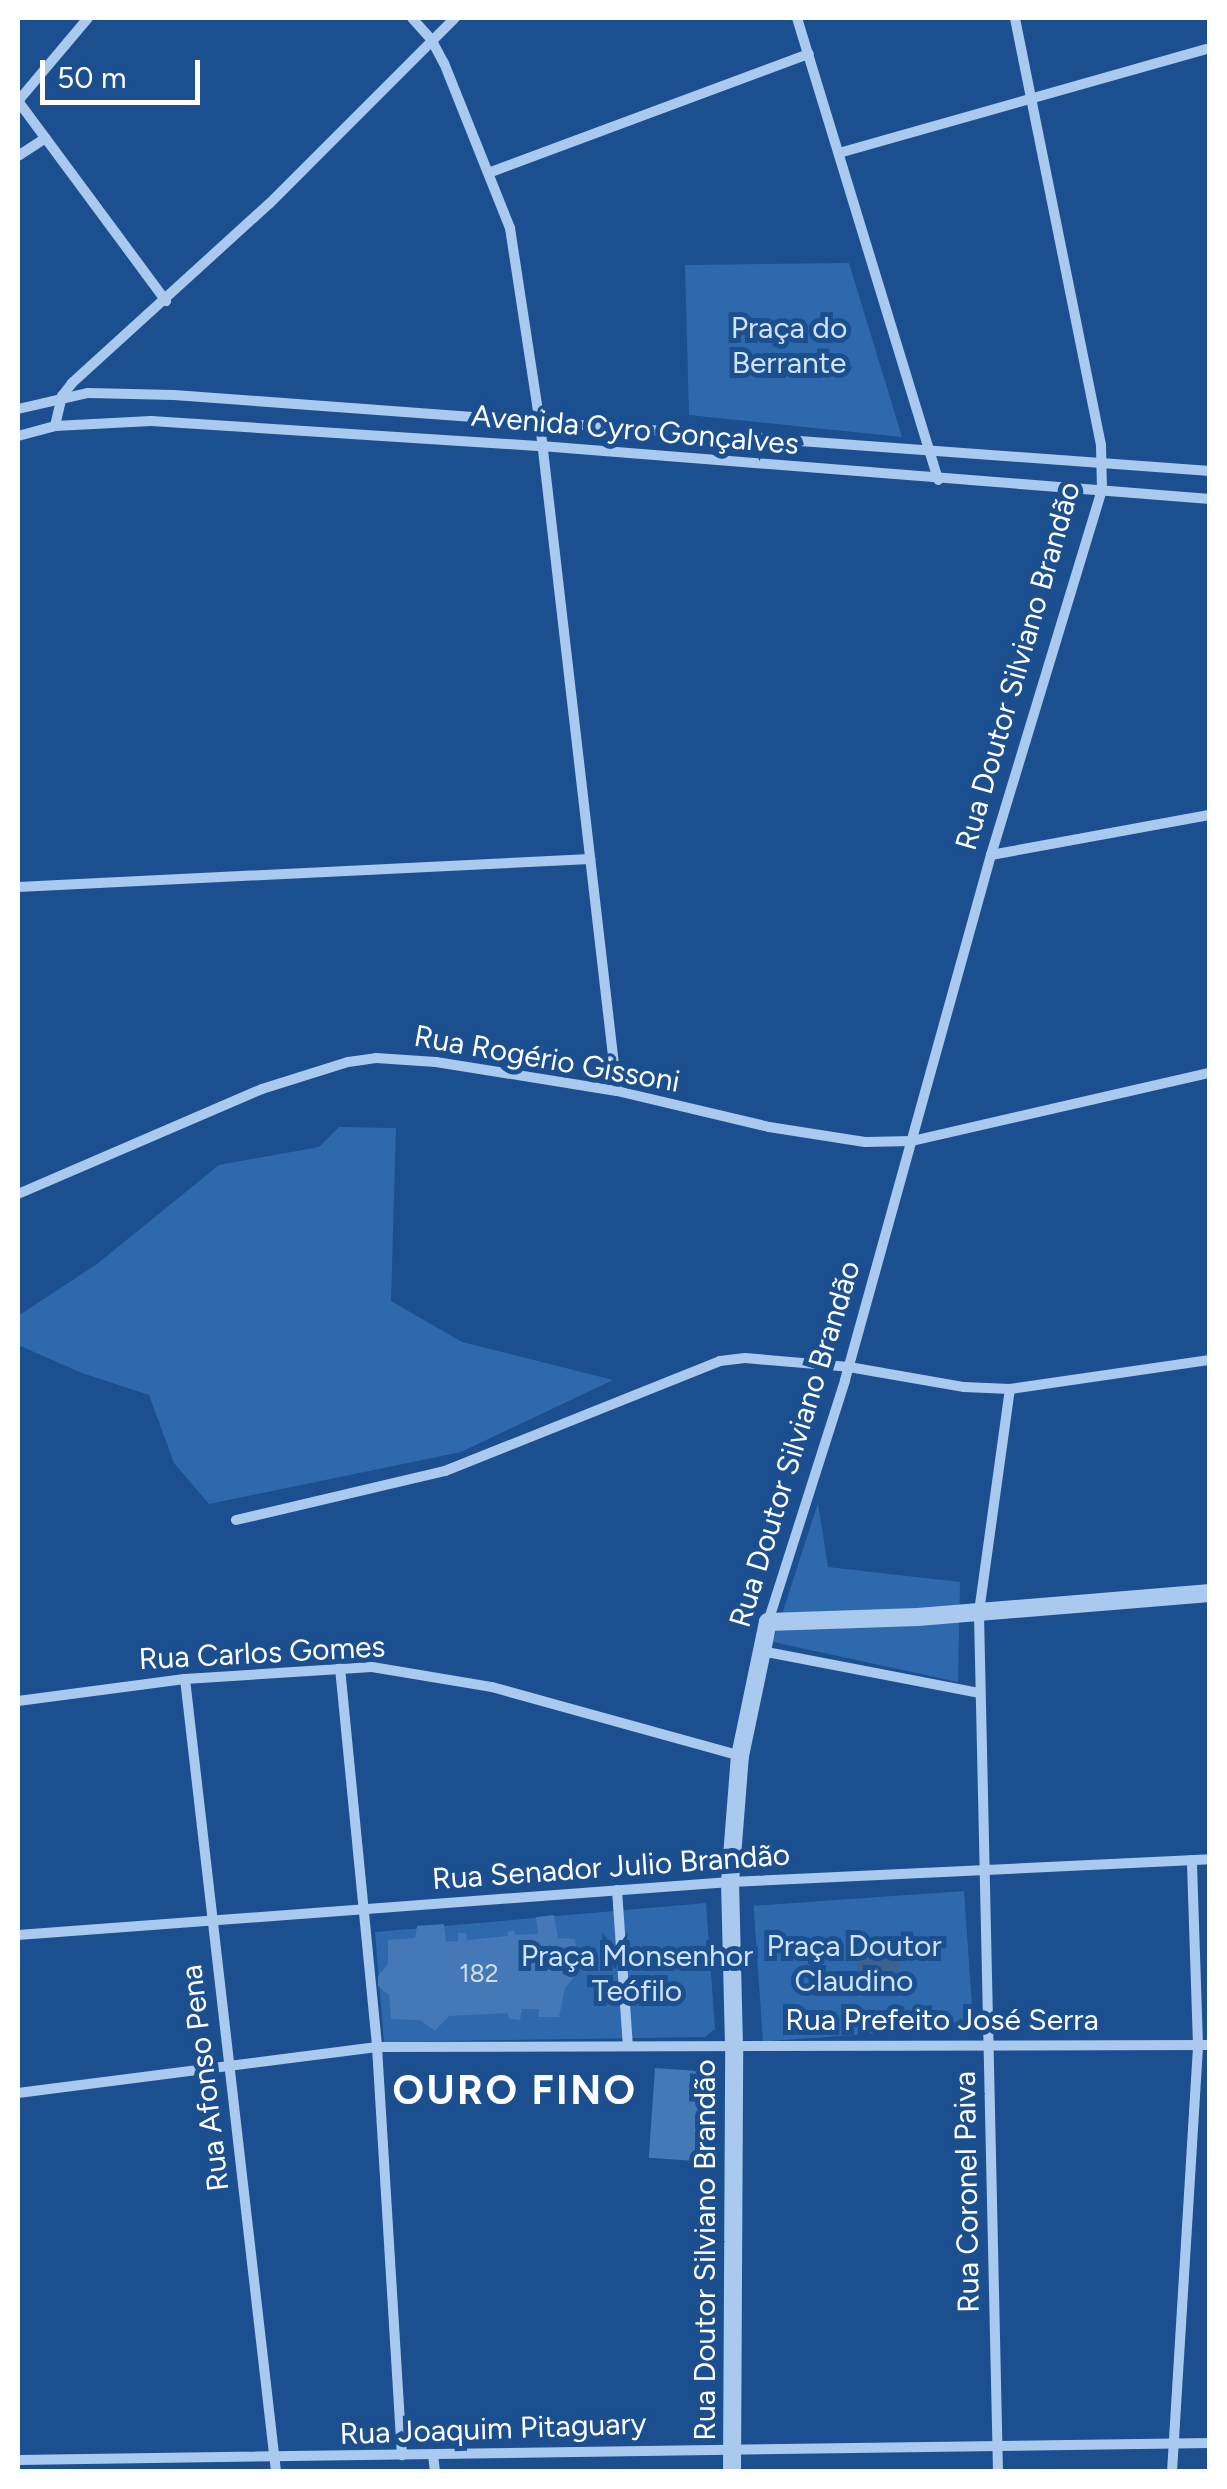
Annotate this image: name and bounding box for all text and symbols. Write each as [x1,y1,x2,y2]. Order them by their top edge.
scale bar [45,40,205,102]
text: 50 m [57,59,126,96]
park label: Praça do Berrante [731,310,847,380]
street label: Avenida Cyro Gonçalves [470,398,800,462]
street label: Rua Doutor Silviano Brandão [948,478,1088,854]
street label: Rua Rogério Gissoni [411,1018,683,1100]
street label: Rua Doutor Silviano Brandão [722,1256,868,1632]
street label: Rua Carlos Gomes [138,1629,386,1677]
street label: Rua Senador Julio Brandão [431,1837,791,1897]
park label: Praça Doutor Claudino [766,1928,942,1998]
park label: Praça Monsenhor Teófilo [521,1938,753,2008]
house number: 182 [459,1958,499,1988]
street label: Rua Afonso Pena [173,1963,237,2193]
street label: Rua Prefeito José Serra [785,2002,1099,2038]
street label: Rua Doutor Silviano Brandão [687,2059,723,2441]
district label: OURO FINO [392,2066,638,2114]
street label: Rua Coronel Paiva [947,2071,987,2313]
street label: Rua Joaquim Pitaguary [339,2406,647,2452]

